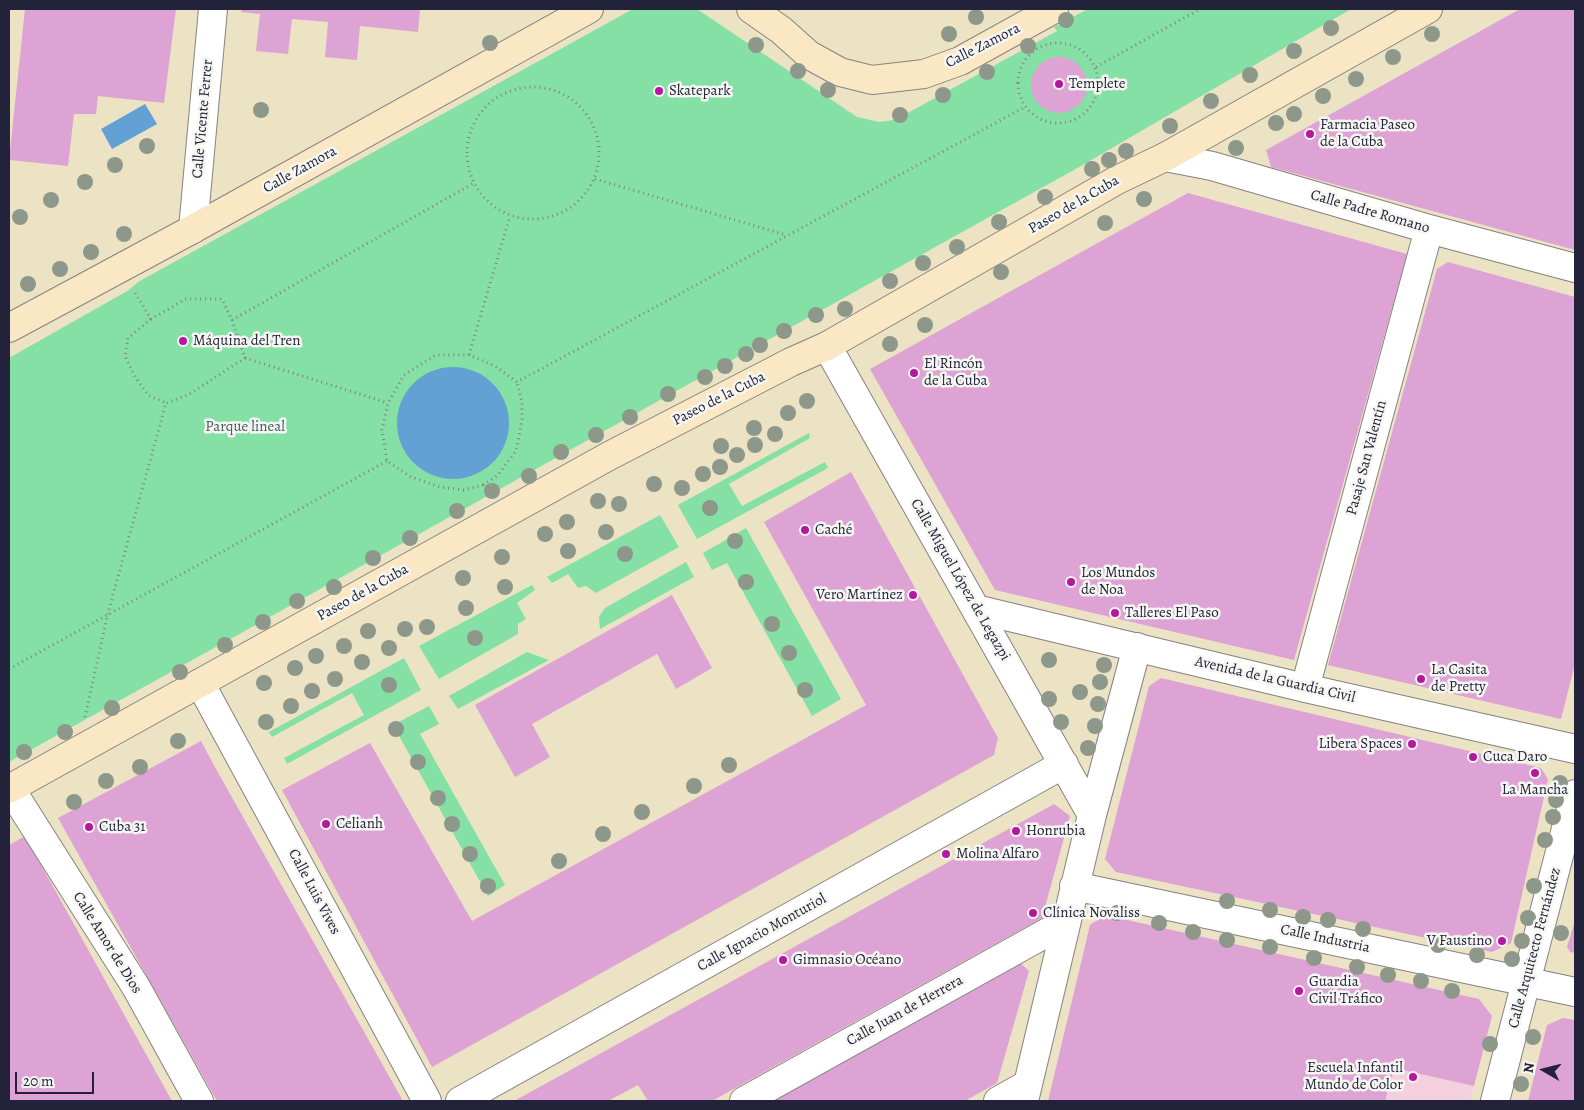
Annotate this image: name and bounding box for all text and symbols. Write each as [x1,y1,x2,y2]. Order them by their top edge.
street label: Calle Zamora [943,19,1023,73]
street label: Calle Vicente Ferrer [189,59,217,179]
place label: Templete [1069,75,1125,93]
marker: Templete [1053,78,1065,90]
place label: Skatepark [669,82,731,100]
marker: Skatepark [653,85,665,97]
place label: Farmacia Paseo de la Cuba [1320,116,1415,151]
marker: Farmacia Paseo de la Cuba [1304,128,1316,140]
street label: Calle Zamora [260,142,340,198]
street label: Paseo de la Cuba [1025,172,1123,238]
street label: Calle Padre Romano [1308,186,1432,238]
place label: Máquina del Tren [193,332,300,350]
marker: Máquina del Tren [177,335,189,347]
place label: El Rincón de la Cuba [924,355,987,390]
marker: El Rincón de la Cuba [908,367,920,379]
street label: Paseo de la Cuba [670,368,768,430]
street label: Pasaje San Valentín [1343,399,1391,517]
park label: Parque lineal [205,418,285,436]
street label: Calle Miguel López de Legazpi [906,496,1014,664]
place label: Caché [815,521,852,539]
marker: Caché [799,524,811,536]
street label: Paseo de la Cuba [314,560,412,626]
place label: Los Mundos de Noa [1081,564,1155,599]
marker: Los Mundos de Noa [1065,576,1077,588]
place label: Vero Martínez [816,586,903,604]
marker: Vero Martínez [907,589,919,601]
place label: Talleres El Paso [1125,604,1219,622]
marker: Talleres El Paso [1109,607,1121,619]
street label: Avenida de la Guardia Civil [1193,653,1357,707]
place label: La Casita de Pretty [1431,661,1487,696]
marker: La Casita de Pretty [1415,673,1427,685]
place label: Libera Spaces [1319,735,1402,753]
marker: Libera Spaces [1406,738,1418,750]
place label: Cuca Daro [1483,748,1547,766]
marker: Cuca Daro [1467,751,1479,763]
marker: La Mancha [1529,767,1541,779]
place label: La Mancha [1502,781,1568,799]
place label: Celianh [336,815,383,833]
place label: Cuba 31 [99,818,145,836]
marker: Celianh [320,818,332,830]
marker: Cuba 31 [83,821,95,833]
place label: Honrubia [1026,822,1085,840]
marker: Honrubia [1010,825,1022,837]
place label: Molina Alfaro [956,845,1039,863]
street label: Calle Luis Vives [284,846,344,938]
marker: Molina Alfaro [940,848,952,860]
street label: Calle Arquitecto Fernández [1505,866,1565,1030]
street label: Calle Amor de Dios [68,889,146,997]
street label: Calle Ignacio Monturiol [694,890,830,976]
place label: Clínica Novaliss [1043,904,1140,922]
marker: Clínica Novaliss [1027,907,1039,919]
street label: Calle Industria [1279,921,1371,957]
place label: V Faustino [1427,932,1492,950]
marker: V Faustino [1496,935,1508,947]
place label: Gimnasio Océano [793,951,901,969]
marker: Gimnasio Océano [777,954,789,966]
street label: Calle Juan de Herrera [844,972,966,1050]
place label: Guardia Civil Tráfico [1309,973,1383,1008]
marker: Guardia Civil Tráfico [1293,985,1305,997]
north arrow [1519,1045,1569,1095]
place label: Escuela Infantil Mundo de Color [1305,1059,1403,1094]
text: N [1519,1061,1539,1074]
scale bar [18,1062,96,1094]
text: 20 m [23,1071,54,1091]
marker: Escuela Infantil Mundo de Color [1407,1071,1419,1083]

